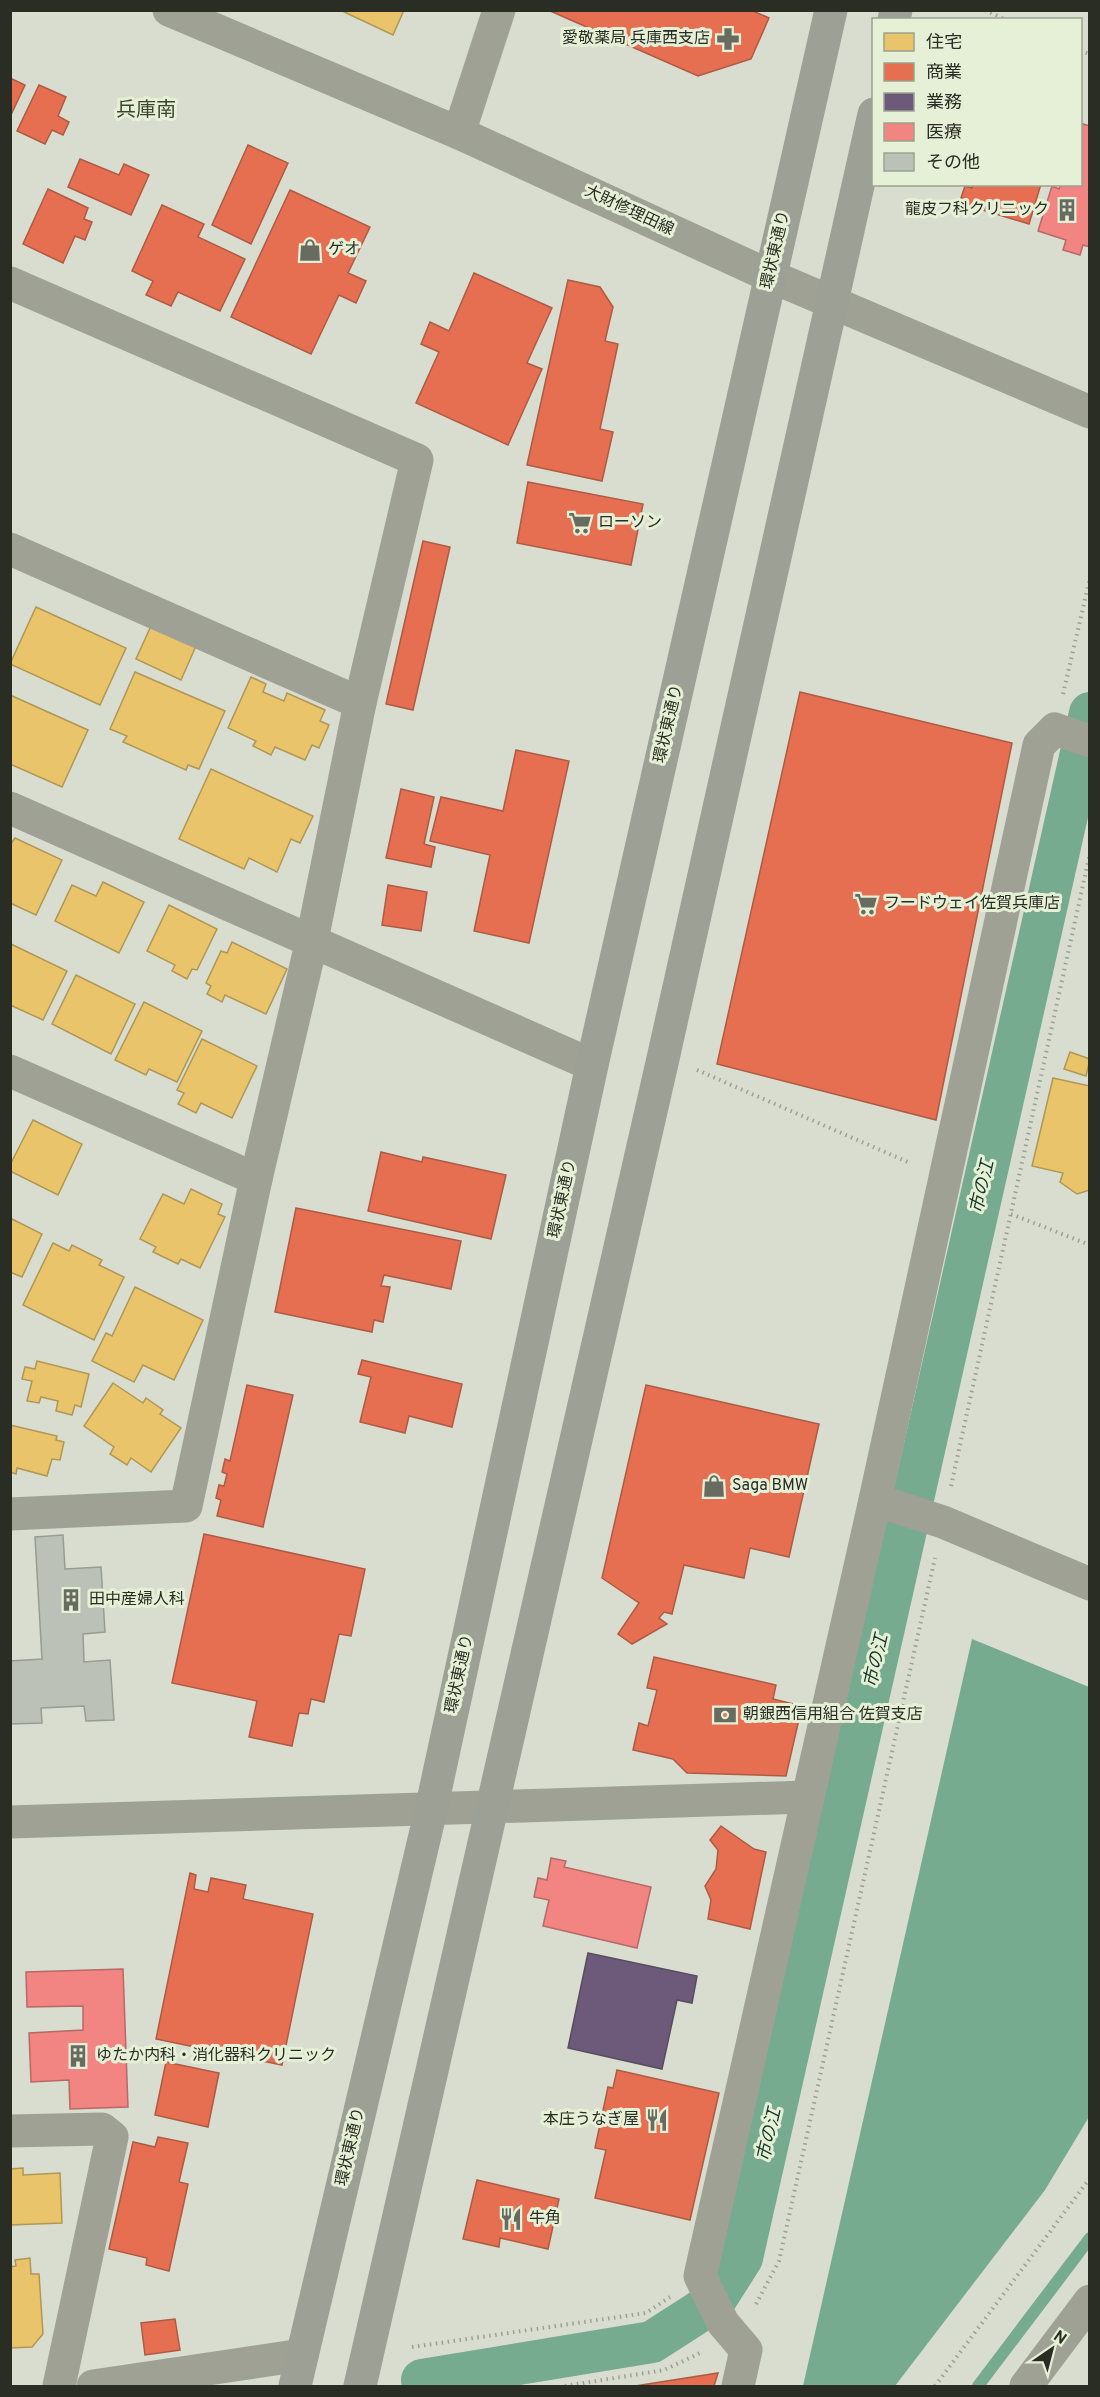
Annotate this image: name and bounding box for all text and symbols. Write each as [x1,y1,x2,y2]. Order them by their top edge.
legend [872,18,1082,186]
pharmacy icon: 愛敬薬局 兵庫西支店 [715,26,741,52]
place label: 愛敬薬局 兵庫西支店 [562,29,710,49]
text: 住宅 [926,32,962,55]
text: 商業 [926,62,962,85]
text: 業務 [926,92,962,115]
district label: 兵庫南 [116,98,176,124]
text: 医療 [926,122,962,145]
text: その他 [926,152,980,175]
street label: 大財修理田線 [581,182,677,240]
building icon: 龍皮フ科クリニック [1054,197,1080,223]
place label: 龍皮フ科クリニック [905,200,1049,220]
street label: 環状東通り [757,209,795,291]
shop icon: ゲオ [297,237,323,263]
place label: ゲオ [328,240,360,260]
supermarket icon: ローソン [567,510,593,536]
place label: ローソン [598,513,662,533]
street label: 環状東通り [650,683,688,765]
supermarket icon: フードウェイ佐賀兵庫店 [853,891,879,917]
place label: フードウェイ佐賀兵庫店 [884,894,1060,914]
water label: 市の江 [966,1156,1001,1216]
street label: 環状東通り [545,1158,581,1240]
shop icon: Saga BMW [701,1473,727,1499]
place label: Saga BMW [732,1476,808,1496]
building icon: 田中産婦人科 [58,1587,84,1613]
place label: 田中産婦人科 [89,1590,185,1610]
water label: 市の江 [860,1630,895,1690]
street label: 環状東通り [442,1633,478,1715]
bank icon: 朝銀西信用組合 佐賀支店 [712,1702,738,1728]
place label: 朝銀西信用組合 佐賀支店 [743,1705,923,1725]
building icon: ゆたか内科・消化器科クリニック [65,2043,91,2069]
place label: ゆたか内科・消化器科クリニック [96,2046,336,2066]
water label: 市の江 [753,2104,788,2164]
street label: 環状東通り [332,2106,370,2188]
restaurant icon: 本庄うなぎ屋 [644,2107,670,2133]
place label: 本庄うなぎ屋 [543,2110,639,2130]
restaurant icon: 牛角 [498,2206,524,2232]
place label: 牛角 [529,2209,561,2229]
north arrow [1022,2319,1082,2379]
text: N [1049,2327,1070,2350]

